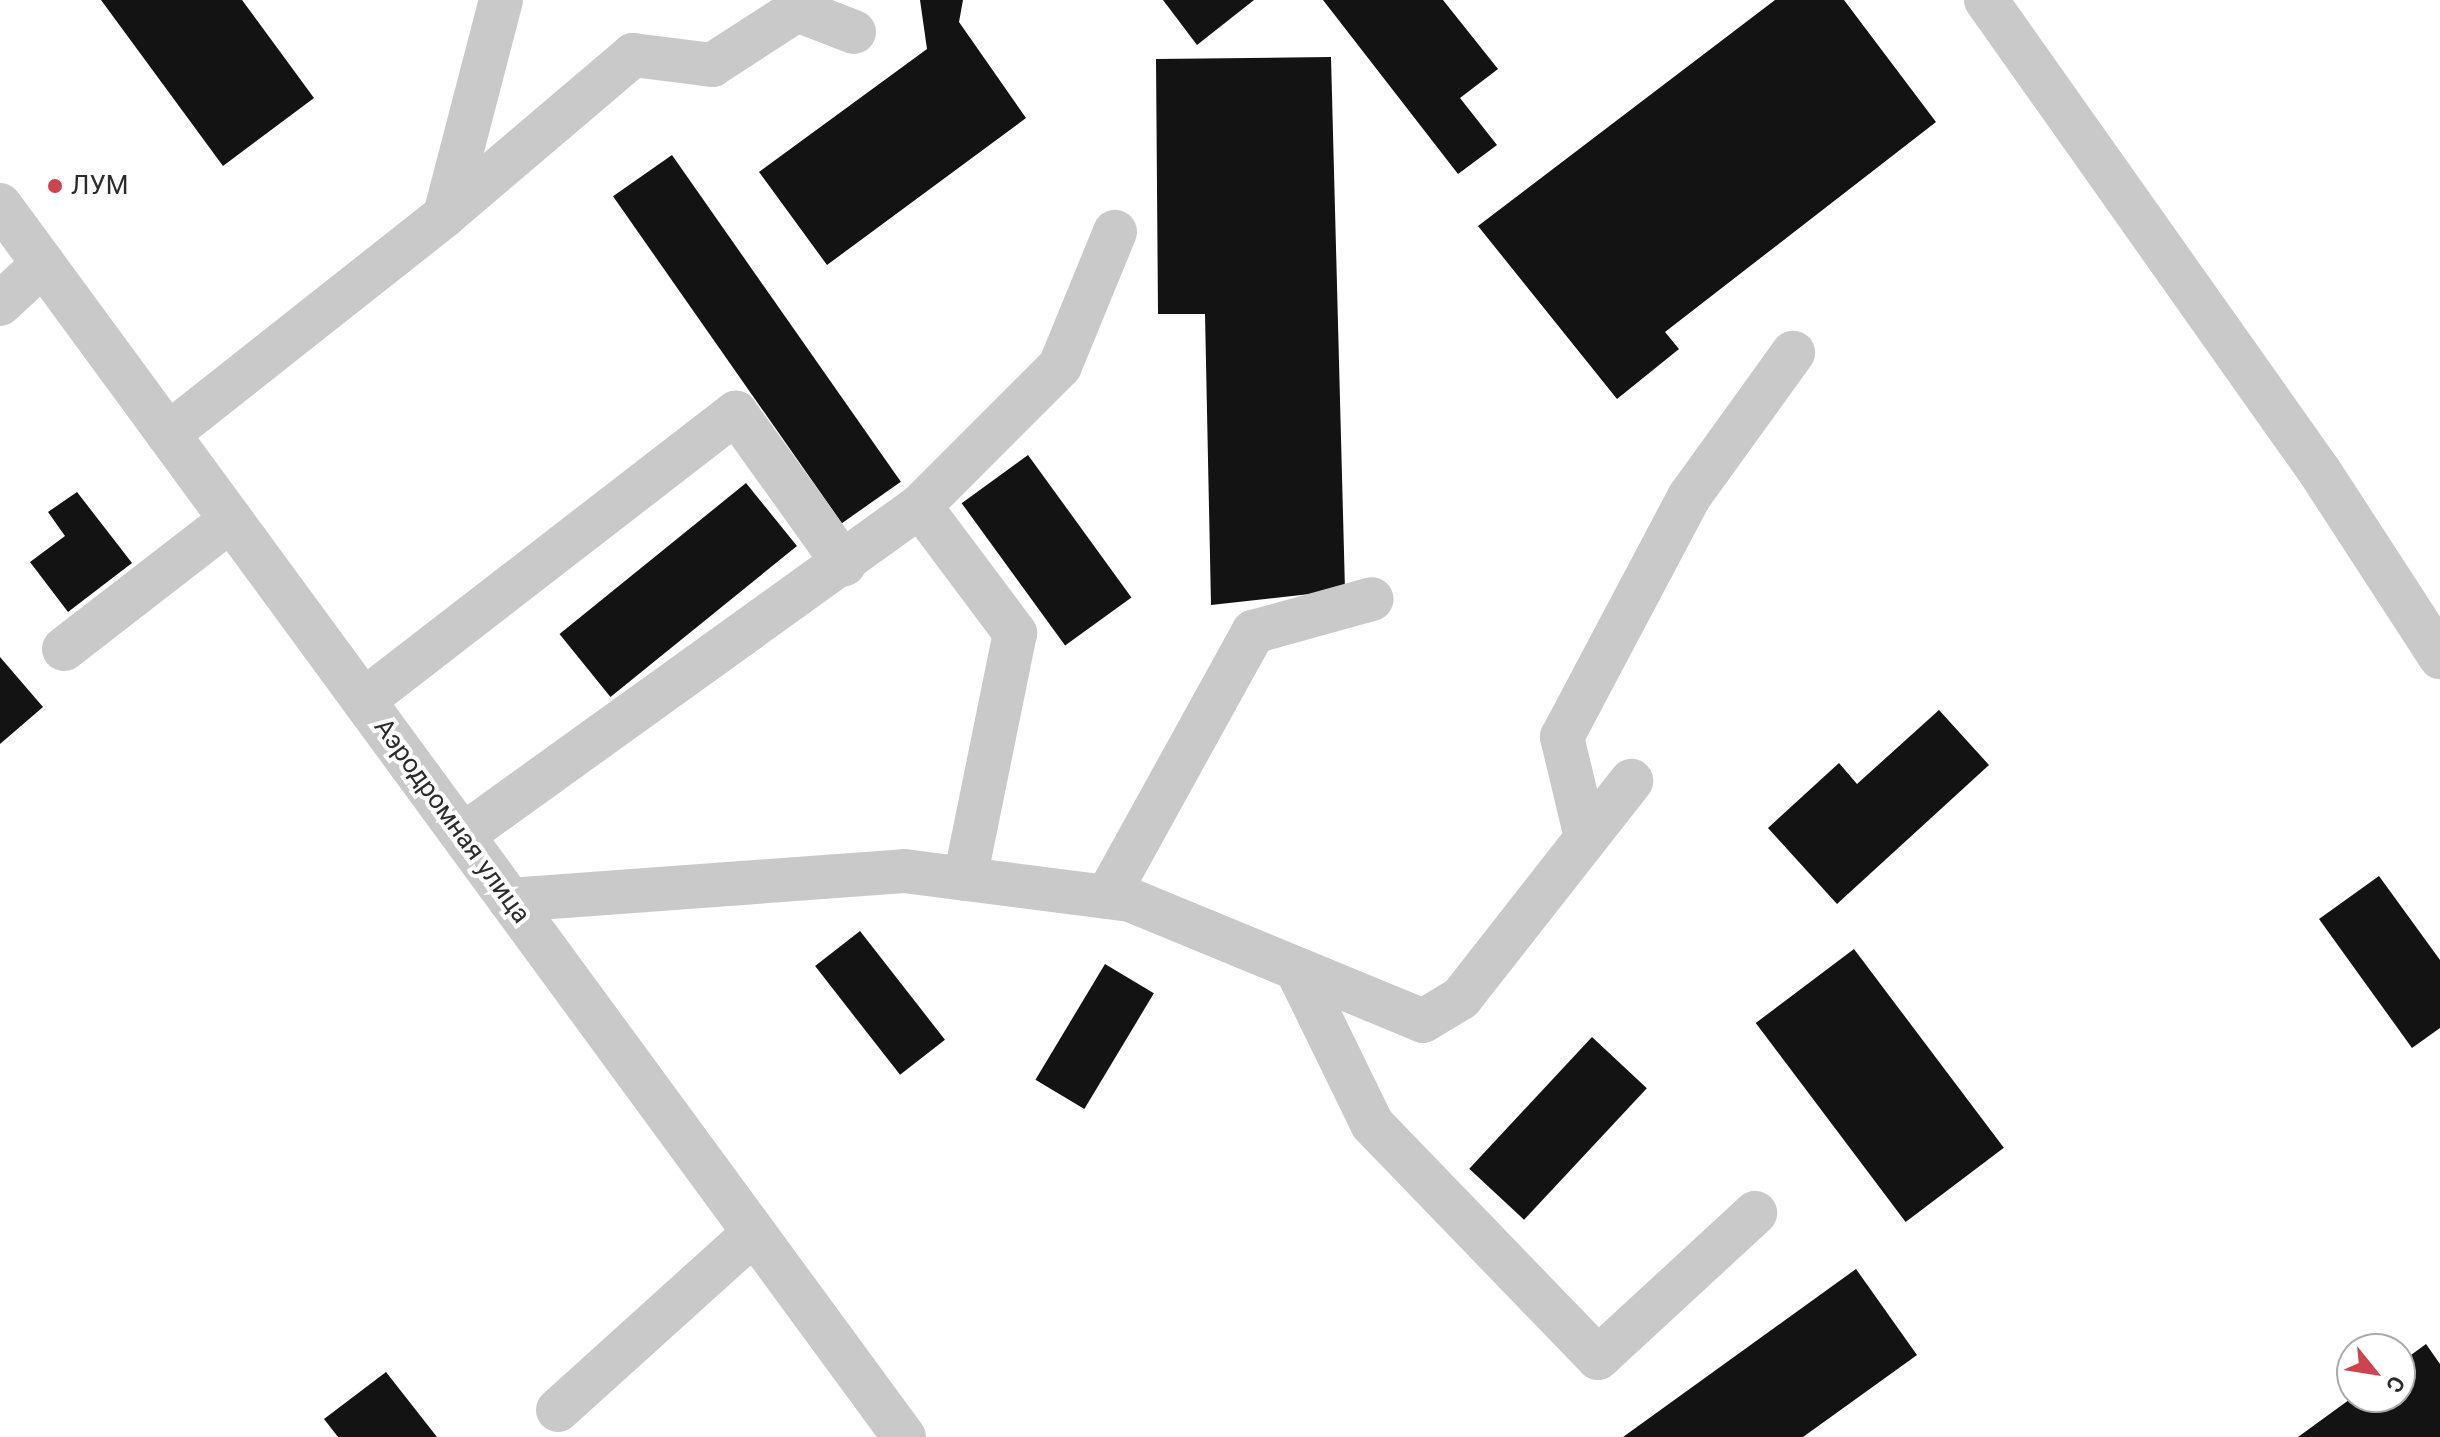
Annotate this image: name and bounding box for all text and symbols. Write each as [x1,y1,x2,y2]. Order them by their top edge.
place label: ЛУМ [71,170,128,202]
marker: ЛУМ [46,177,64,195]
street label: Аэродромная улица [367,713,537,929]
north arrow [2336,1333,2416,1413]
text: С [2381,1372,2410,1397]

